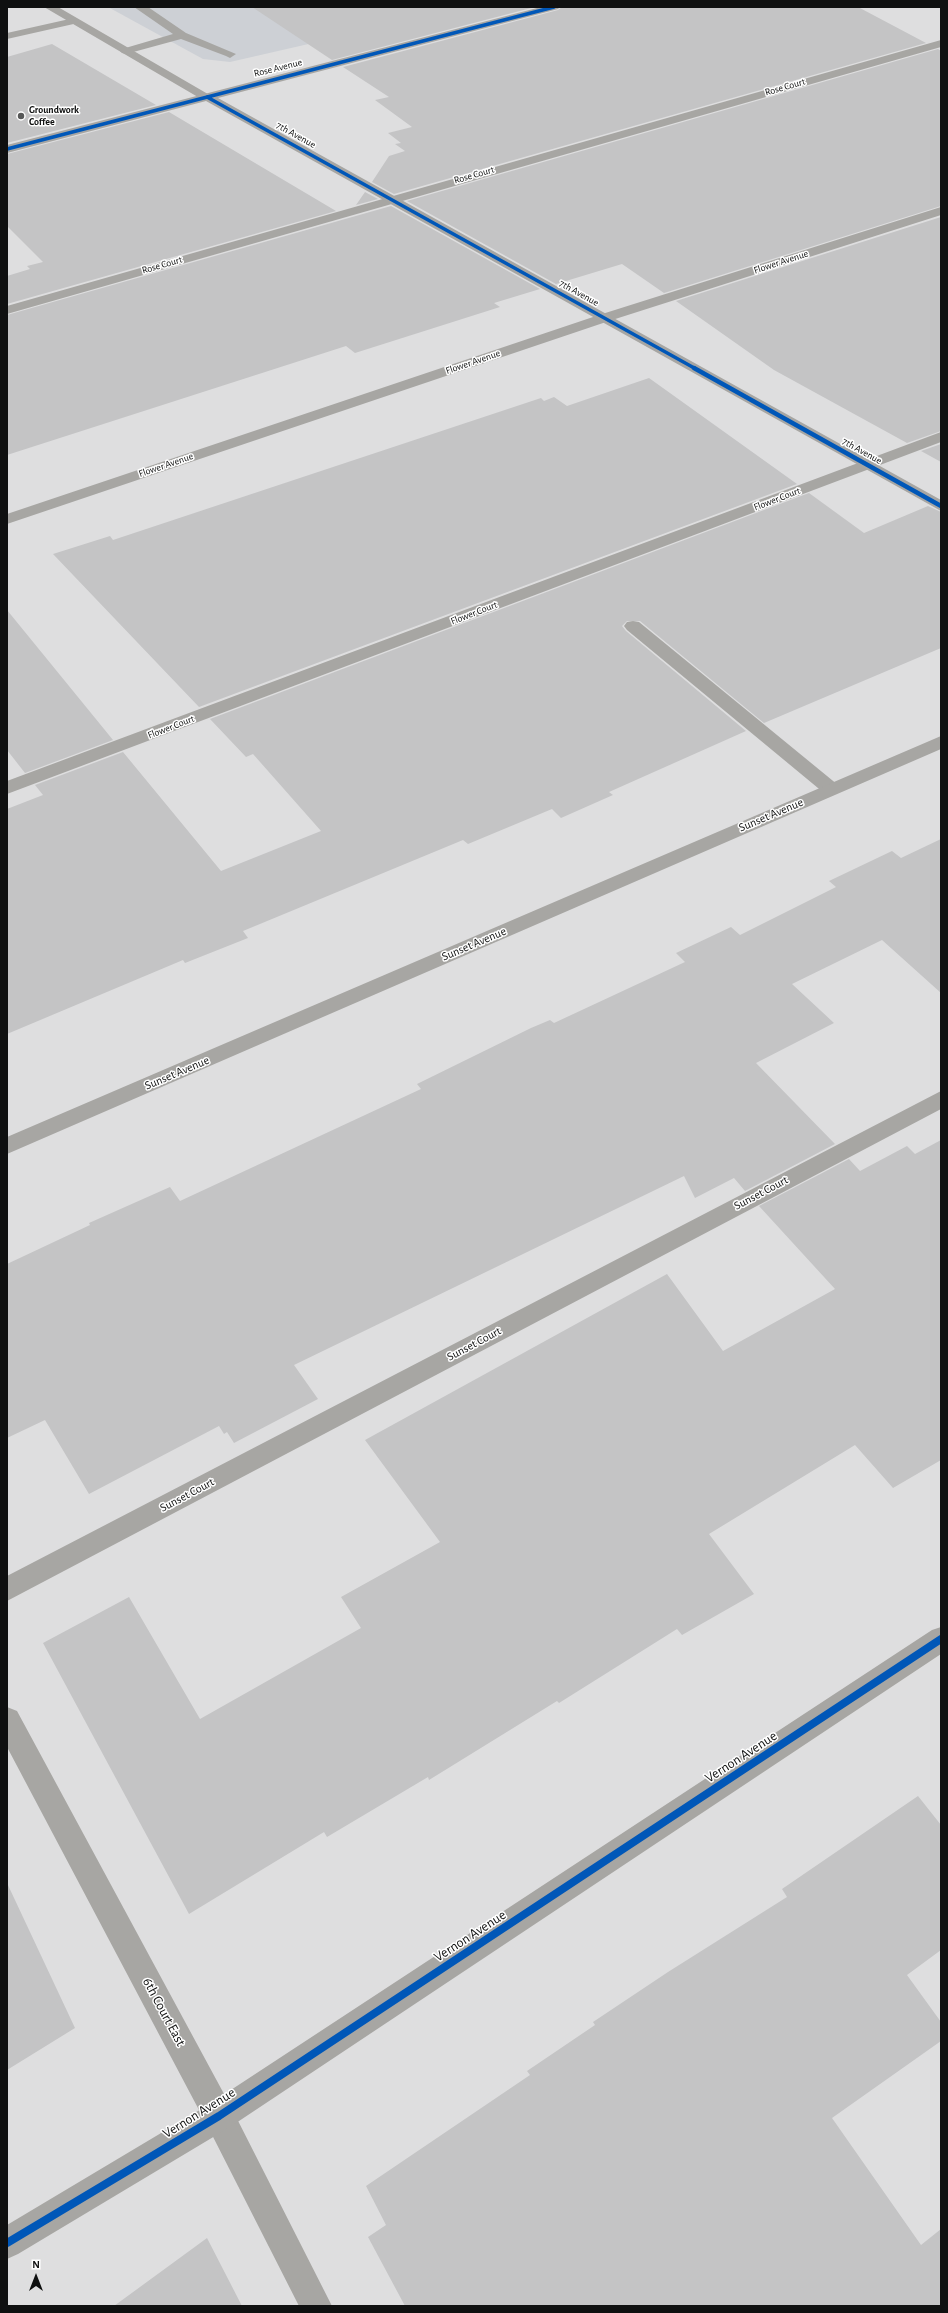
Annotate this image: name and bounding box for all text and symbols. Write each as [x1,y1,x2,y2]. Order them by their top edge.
street label: Rose Avenue [253,56,303,80]
street label: Rose Court [763,76,807,98]
place label: Groundwork Coffee [29,104,79,128]
marker: Groundwork Coffee [16,111,26,121]
street label: 7th Avenue [274,119,318,151]
street label: Rose Court [452,164,496,186]
street label: Flower Avenue [752,248,810,276]
street label: Rose Court [140,254,184,276]
street label: 7th Avenue [557,277,601,309]
street label: Flower Avenue [444,347,502,377]
street label: 7th Avenue [840,435,884,467]
street label: Flower Avenue [137,450,195,480]
street label: Flower Court [752,485,802,513]
street label: Flower Court [449,599,499,627]
street label: Flower Court [146,713,196,741]
street label: Sunset Avenue [737,795,805,835]
street label: Sunset Avenue [440,924,508,964]
street label: Sunset Avenue [143,1053,211,1093]
street label: Sunset Court [731,1173,791,1213]
street label: Sunset Court [444,1324,504,1364]
street label: Sunset Court [157,1475,217,1515]
street label: Vernon Avenue [702,1727,780,1787]
street label: Vernon Avenue [431,1906,509,1966]
street label: 6th Court East [139,1975,189,2049]
street label: Vernon Avenue [160,2084,238,2142]
north arrow [16,2257,56,2297]
text: N [32,2259,40,2270]

